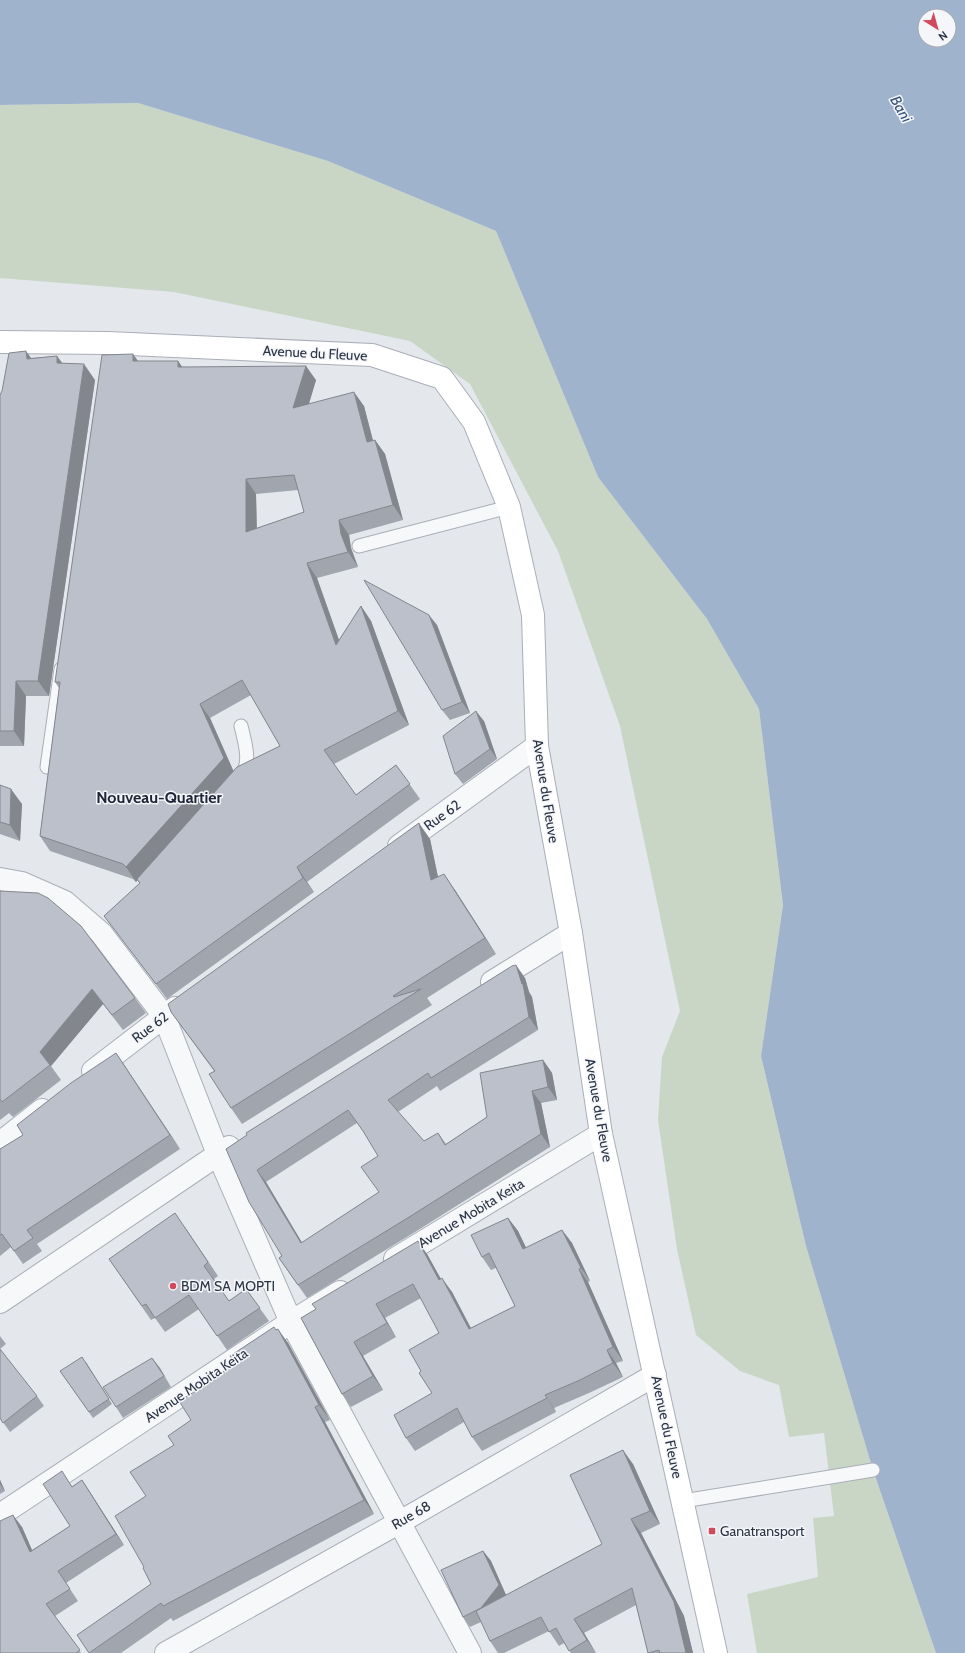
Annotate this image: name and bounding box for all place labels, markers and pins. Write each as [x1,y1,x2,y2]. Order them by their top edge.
place label: BDM SA MOPTI [181,1277,275,1295]
marker: BDM SA MOPTI [168,1281,178,1291]
place label: Ganatransport [720,1522,805,1540]
marker: Ganatransport [707,1526,717,1536]

